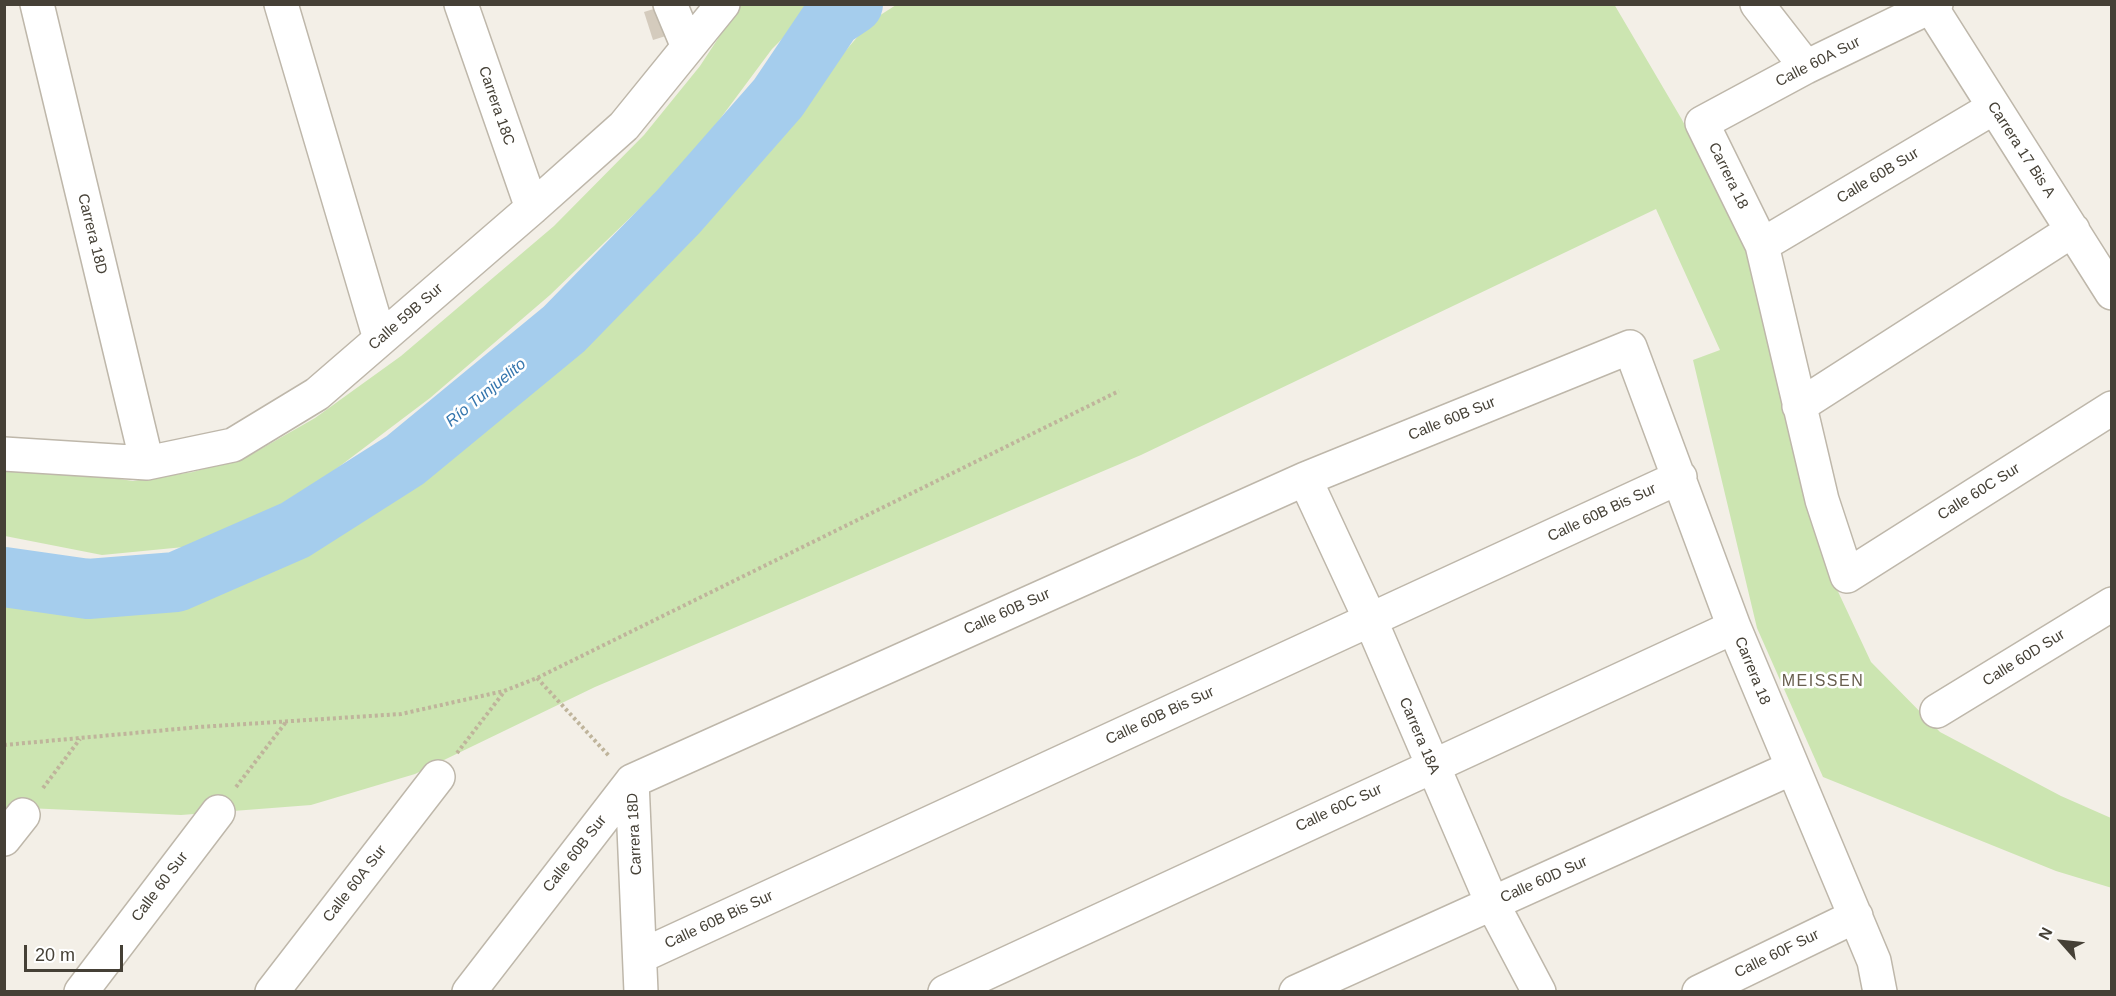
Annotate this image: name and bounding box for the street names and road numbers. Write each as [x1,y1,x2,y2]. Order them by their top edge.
street label: Calle 60A Sur [1773,33,1863,91]
street label: Carrera 18C [474,64,518,148]
street label: Carrera 17 Bis A [1983,99,2059,201]
street label: Carrera 18 [1704,140,1752,212]
street label: Calle 60B Sur [1834,144,1922,208]
street label: Carrera 18D [73,192,111,276]
street label: Calle 59B Sur [365,280,447,354]
street label: Calle 60B Sur [1406,393,1498,445]
street label: Calle 60C Sur [1935,460,2023,524]
street label: Calle 60B Bis Sur [1545,480,1659,546]
street label: Calle 60B Sur [961,585,1053,639]
street label: Calle 60D Sur [1980,626,2068,690]
street label: Carrera 18 [1730,634,1774,708]
street label: Calle 60B Bis Sur [1103,683,1217,749]
street label: Carrera 18A [1395,695,1443,777]
street label: Calle 60C Sur [1293,780,1385,836]
street label: Carrera 18D [624,792,646,876]
street label: Calle 60B Sur [539,812,611,896]
street label: Calle 60A Sur [319,842,391,926]
street label: Calle 60 Sur [128,849,192,925]
street label: Calle 60D Sur [1498,853,1590,907]
street label: Calle 60B Bis Sur [662,887,776,953]
street label: Calle 60F Sur [1732,926,1822,982]

